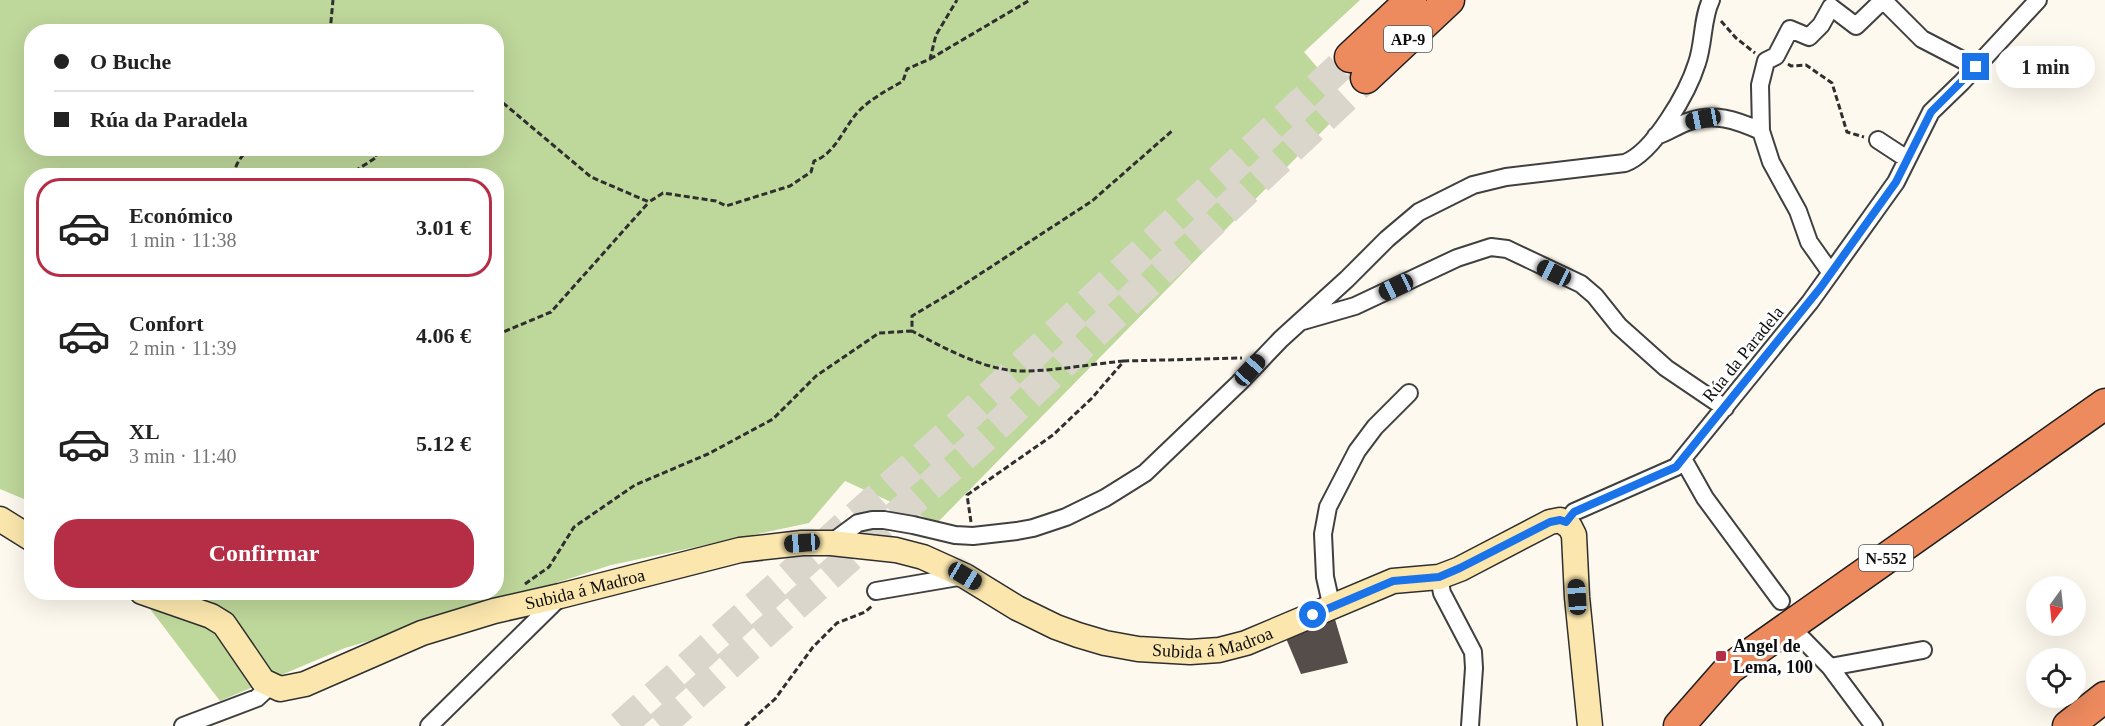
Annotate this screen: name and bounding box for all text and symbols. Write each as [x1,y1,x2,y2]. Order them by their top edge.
road number: AP-9 [1384,26,1432,52]
callout: 1 min [1997,46,2096,88]
text: O Buche [90,49,171,74]
route end [1962,53,1989,80]
text: 1 min [2021,56,2070,78]
text: Rúa da Paradela [90,107,248,132]
car [1684,107,1722,131]
icon: car [57,201,111,255]
text: Económico [129,203,233,228]
text: 3.01 € [416,215,471,240]
text: 1 min · 11:38 [129,229,237,251]
car [1534,257,1574,289]
car [1376,271,1416,303]
street label: Rúa da Paradela [1698,302,1788,406]
icon: car [57,309,111,363]
text: Confort [129,311,204,336]
text: 4.06 € [416,323,471,348]
text: 2 min · 11:39 [129,337,237,359]
car [1231,351,1269,389]
icon: car [57,417,111,471]
text: XL [129,419,160,444]
text: 5.12 € [416,431,471,456]
text: 3 min · 11:40 [129,445,237,467]
button: Confirmar [54,519,474,588]
car [783,533,821,553]
road number: N-552 [1859,545,1913,571]
car [945,559,985,593]
street label: Subida á Madroa [523,565,647,614]
north arrow [2026,576,2086,636]
map controls [2026,576,2086,708]
car [1567,578,1587,616]
route start [1299,601,1326,628]
street label: Subida á Madroa [1152,623,1276,662]
place label: Angel de Lema, 100 [1733,636,1813,677]
button: locate [2026,648,2086,708]
marker: Angel de Lema, 100 [1714,649,1728,663]

